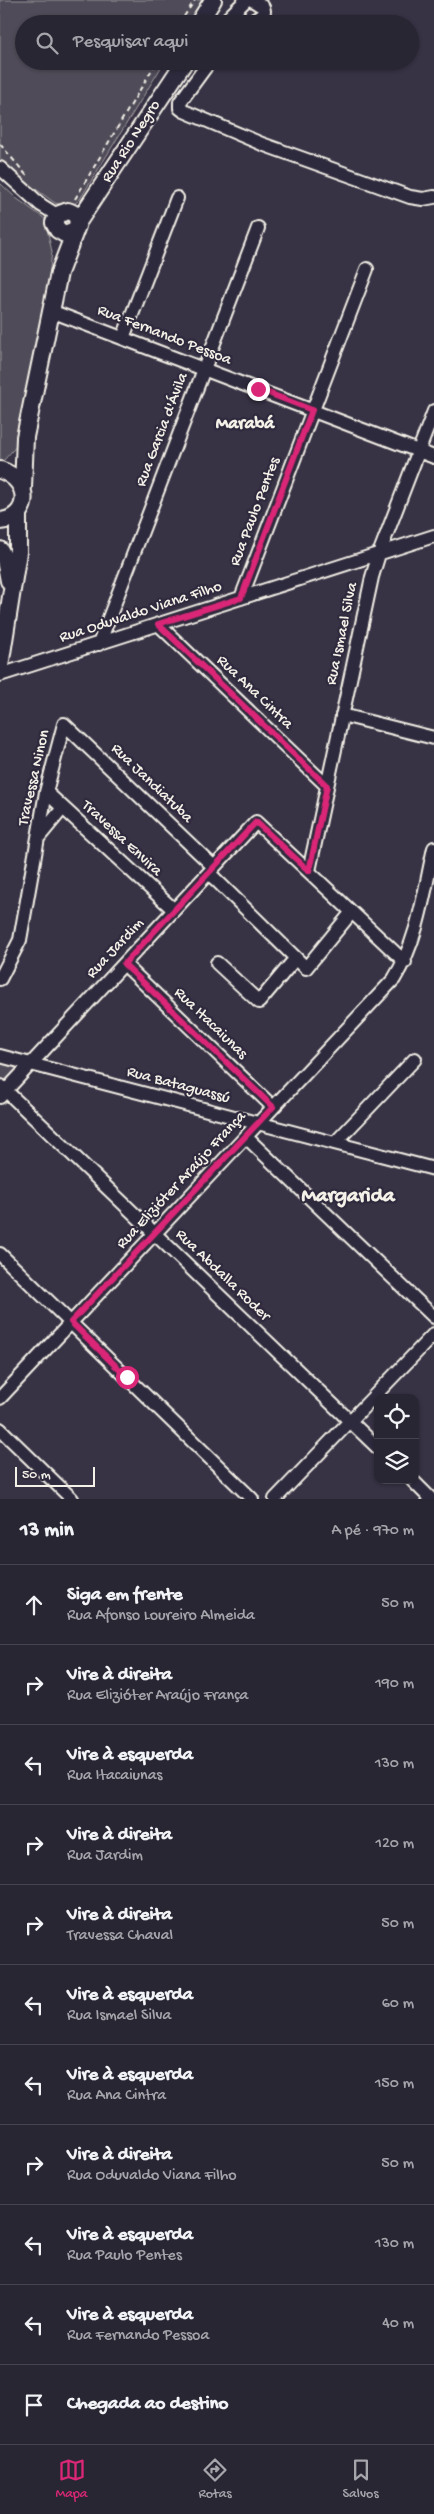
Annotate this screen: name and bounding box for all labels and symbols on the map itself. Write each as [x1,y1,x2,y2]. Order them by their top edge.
street label: Rua Rio Negro [98,97,166,187]
street label: Rua Fernando Pessoa [94,302,235,371]
street label: Rua Garcia d'Ávila [132,369,194,490]
route end [247,378,270,401]
district label: Marabá [216,414,275,435]
street label: Rua Paulo Pentes [227,454,286,569]
street label: Rua Oduvaldo Viana Filho [57,578,225,648]
street label: Rua Ismael Silva [323,580,363,687]
street label: Rua Ana Cintra [212,652,297,735]
street label: Travessa Ninon [15,728,55,829]
street label: Rua Jandiatuba [106,740,197,829]
street label: Travessa Envira [76,796,166,882]
street label: Rua Jardim [83,914,149,983]
street label: Rua Itacaiunas [169,984,252,1065]
street label: Rua Bataguassú [124,1063,232,1109]
street label: Rua Elizióter Araújo França [113,1107,252,1254]
district label: Margarida [301,1185,396,1210]
street label: Rua Abdalla Roder [171,1226,274,1327]
route start [116,1366,139,1389]
scale bar [15,1464,95,1487]

